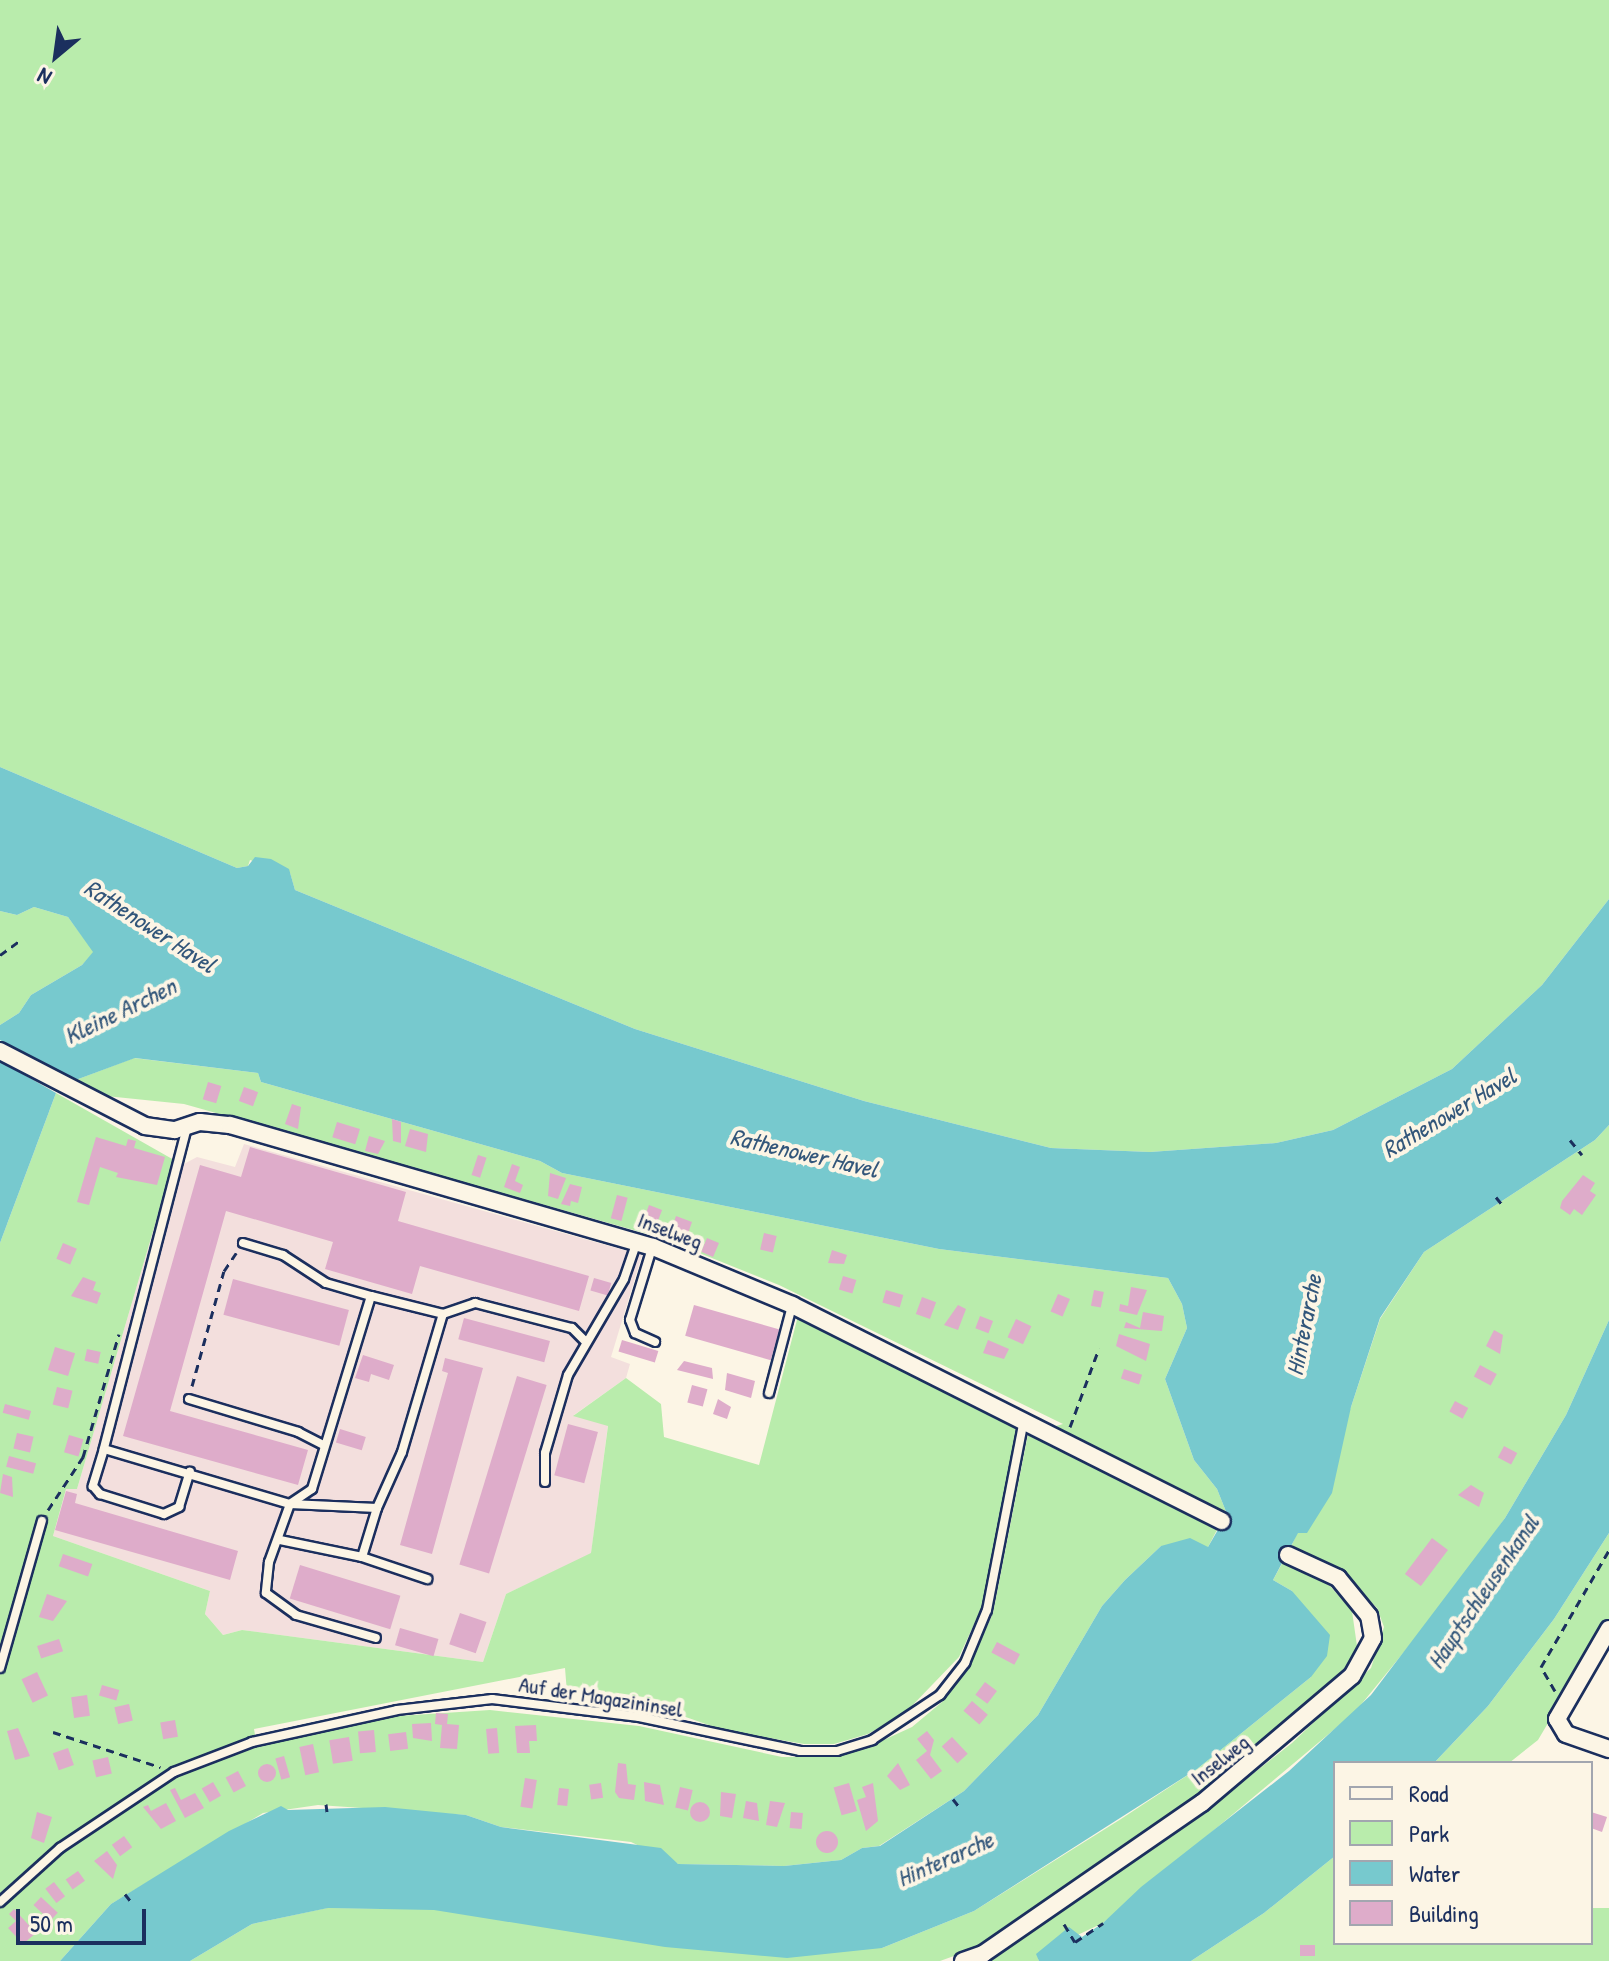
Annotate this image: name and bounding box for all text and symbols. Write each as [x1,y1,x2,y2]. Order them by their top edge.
north arrow [16,16,96,96]
text: N [32,61,57,93]
water label: Rathenower Havel [79,873,221,979]
water label: Kleine Archen [60,972,180,1050]
water label: Rathenower Havel [1377,1062,1521,1164]
water label: Rathenower Havel [728,1122,880,1184]
street label: Inselweg [634,1207,706,1255]
water label: Hinterarche [1280,1272,1328,1378]
water label: Hauptschleusenkanal [1421,1510,1545,1674]
street label: Auf der Magazininsel [517,1671,685,1723]
street label: Inselweg [1186,1729,1254,1791]
legend [1333,1761,1593,1945]
text: Road [1409,1777,1448,1809]
text: Park [1409,1817,1449,1849]
water label: Hinterarche [893,1825,997,1893]
text: Water [1409,1857,1460,1889]
scale bar [20,1893,150,1943]
text: Building [1409,1897,1479,1929]
text: 50 m [30,1907,73,1939]

